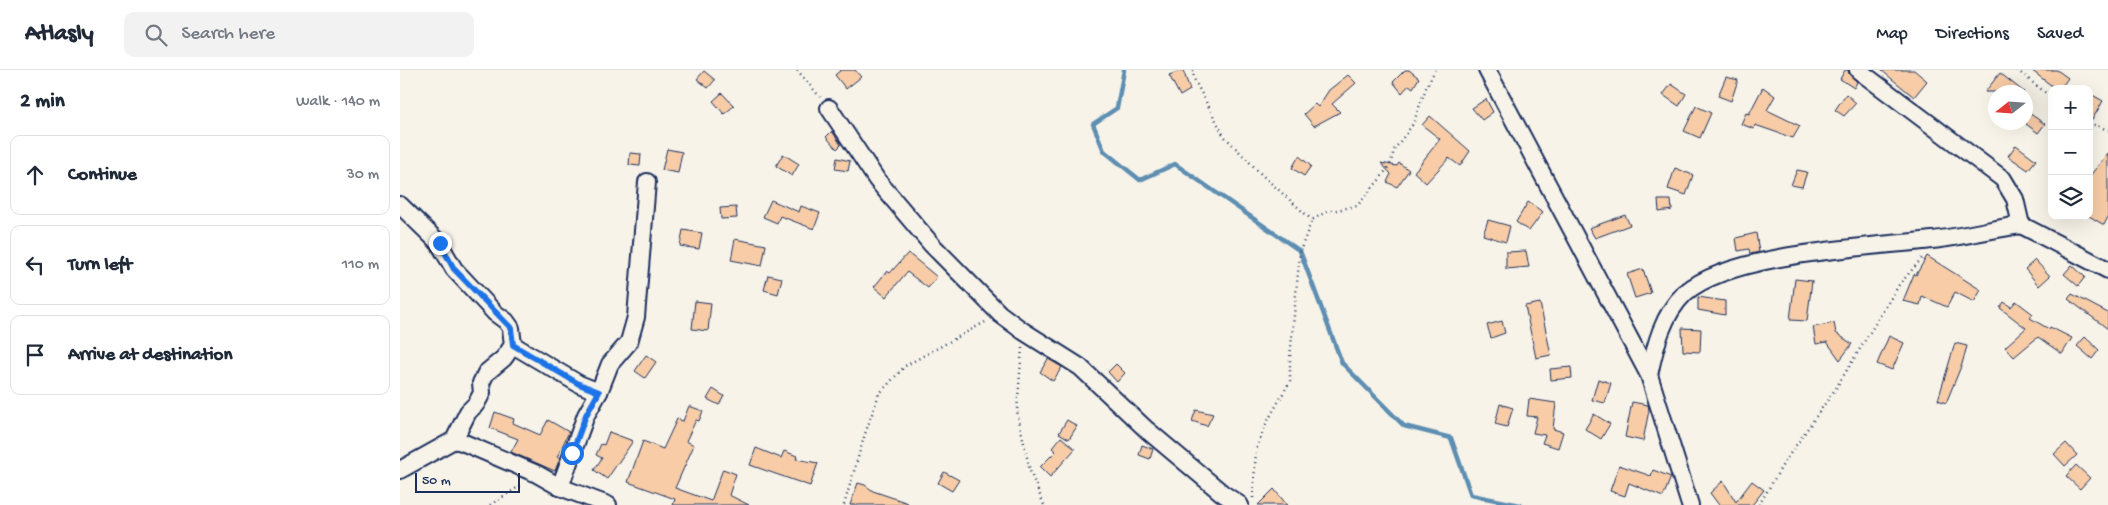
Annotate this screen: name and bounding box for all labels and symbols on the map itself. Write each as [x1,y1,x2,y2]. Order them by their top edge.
north arrow [1988,85,2033,130]
route end [429,232,452,255]
route start [561,442,584,465]
scale bar [415,470,520,493]

